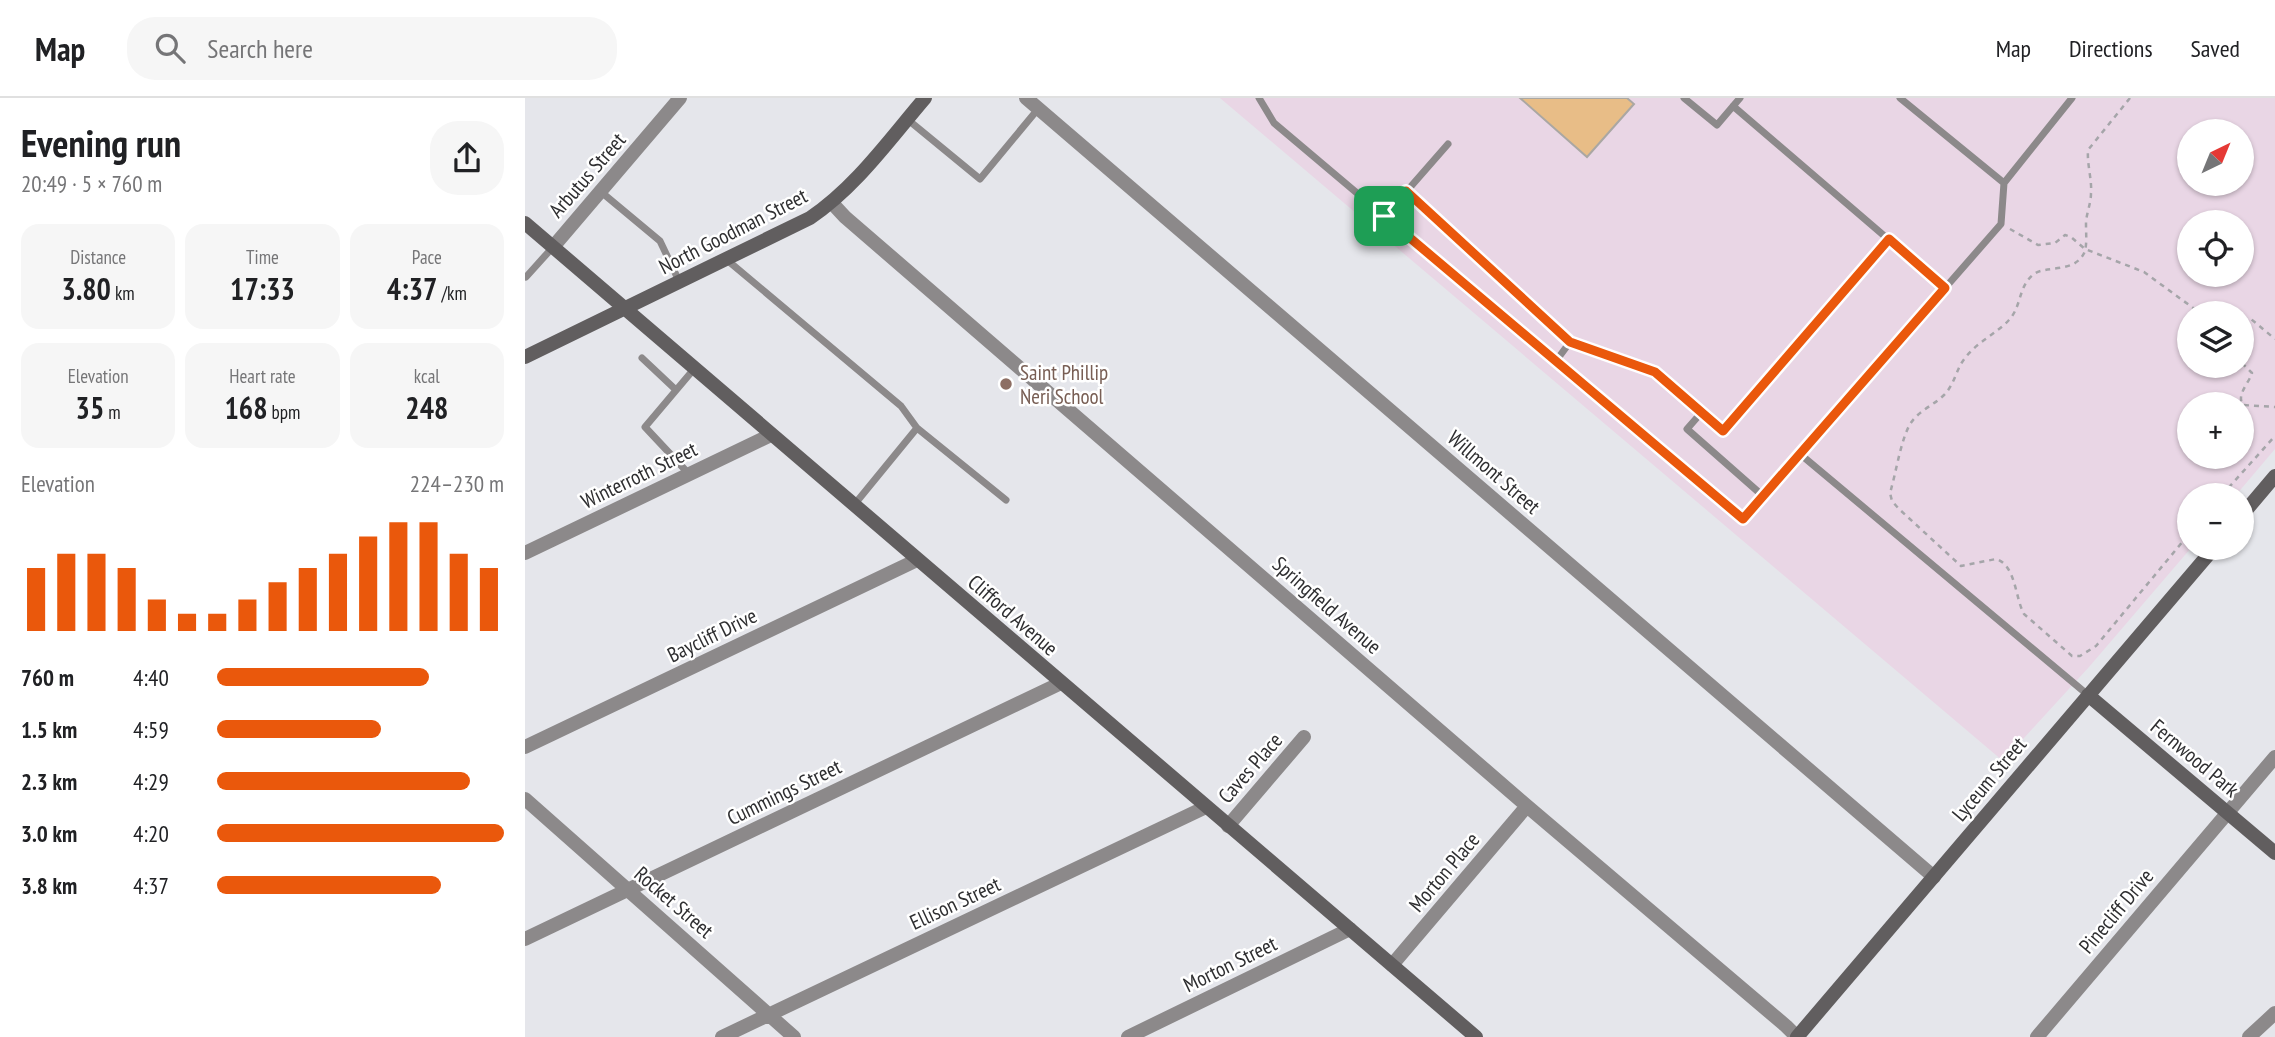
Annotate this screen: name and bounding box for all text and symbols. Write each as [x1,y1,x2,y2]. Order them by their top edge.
search box [127,17,617,80]
text: Map [35,27,85,70]
icon: search [151,29,189,67]
text: Search here [207,32,313,65]
text: Map [1996,33,2031,64]
text: Directions [2069,33,2153,64]
text: Saved [2191,33,2240,64]
text: Evening run [21,118,181,167]
north arrow [2177,119,2254,196]
map controls [2177,119,2254,560]
button: share [430,121,504,195]
street label: Arbutus Street [543,127,631,223]
text: 20:49 · 5 × 760 m [21,169,162,198]
street label: North Goodman Street [654,182,812,280]
pin [1354,186,1414,246]
icon: arrive [1365,197,1403,235]
button: locate [2177,210,2254,287]
text: Distance [70,245,126,269]
text: Time [246,245,279,269]
text: Pace [412,245,442,269]
text: 3.80 [62,269,111,308]
text: 17:33 [230,269,295,308]
text: 4:37 [387,269,437,308]
text: km [111,281,135,305]
text: /km [437,281,467,305]
button: layers [2177,301,2254,378]
place label: Saint Phillip Neri School [1020,359,1108,410]
text: Elevation [68,364,129,388]
text: Heart rate [229,364,296,388]
text: kcal [414,364,440,388]
marker: Saint Phillip Neri School [998,376,1014,392]
text: 35 [76,388,104,427]
text: 168 [225,388,268,427]
text: 248 [405,388,448,427]
button: + [2177,392,2254,469]
text: m [104,400,121,424]
text: bpm [268,400,300,424]
street label: Willmont Street [1442,424,1546,520]
street label: Winterroth Street [577,435,702,515]
text: Elevation [21,469,95,498]
text: 224–230 m [410,469,504,498]
button: − [2177,483,2254,560]
street label: Springfield Avenue [1267,550,1387,660]
street label: Clifford Avenue [962,569,1064,661]
street label: Baycliff Drive [663,602,761,668]
text: 760 m [21,663,74,692]
text: 4:40 [133,663,169,692]
street label: Fernwood Park [2145,713,2245,803]
text: 1.5 km [21,715,77,744]
text: 4:59 [133,715,169,744]
street label: Caves Place [1212,727,1288,809]
street label: Lyceum Street [1946,731,2032,827]
street label: Cummings Street [723,753,846,831]
text: 2.3 km [21,767,77,796]
text: 4:29 [133,767,169,796]
text: 3.0 km [21,819,77,848]
text: 4:20 [133,819,169,848]
street label: Morton Place [1403,827,1485,917]
street label: Rocket Street [629,860,719,944]
street label: Pinecliff Drive [2073,863,2159,959]
street label: Ellison Street [905,870,1005,936]
text: 3.8 km [21,871,77,900]
text: 4:37 [133,871,169,900]
street label: Morton Street [1179,930,1281,998]

